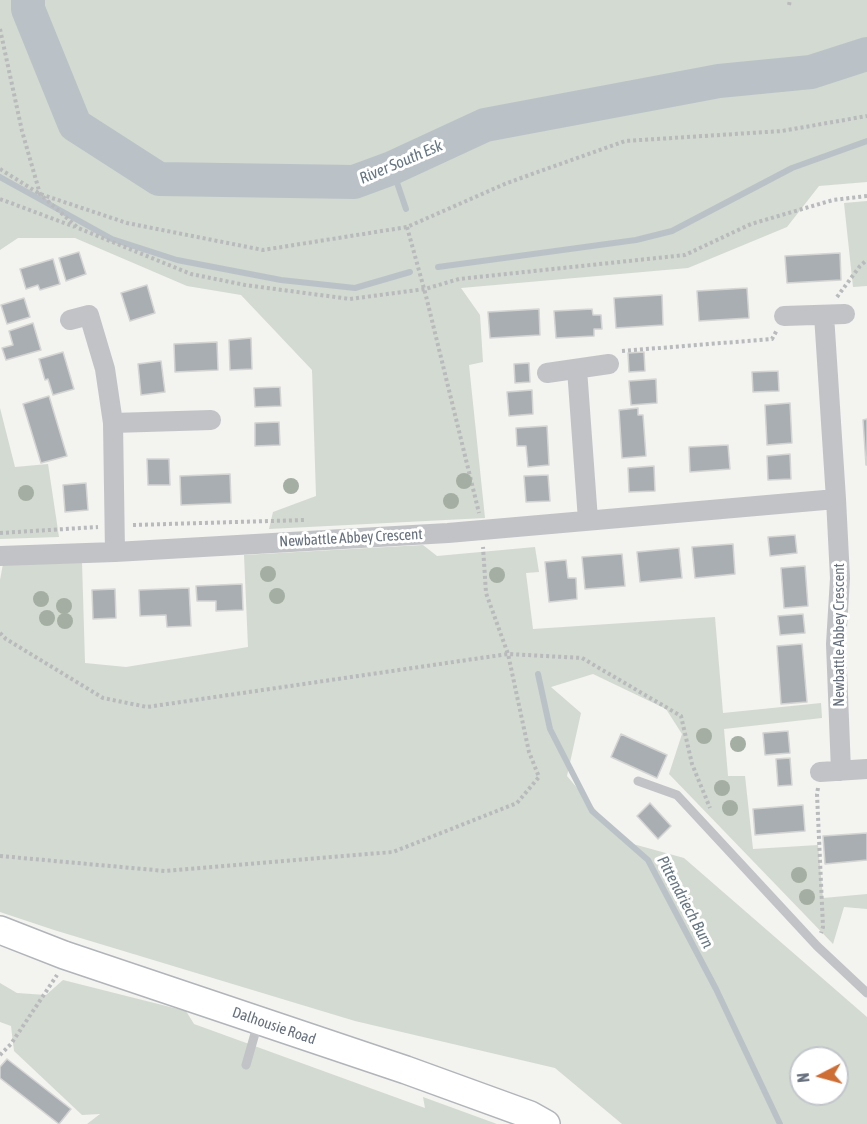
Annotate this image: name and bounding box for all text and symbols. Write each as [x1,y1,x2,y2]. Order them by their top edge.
water label: River South Esk [357,136,445,188]
street label: Newbattle Abbey Crescent [279,525,423,551]
street label: Newbattle Abbey Crescent [830,563,848,707]
water label: Pittendriech Burn [653,853,717,951]
street label: Dalhousie Road [230,1003,318,1049]
north arrow [789,1046,849,1106]
text: N [794,1072,813,1083]

